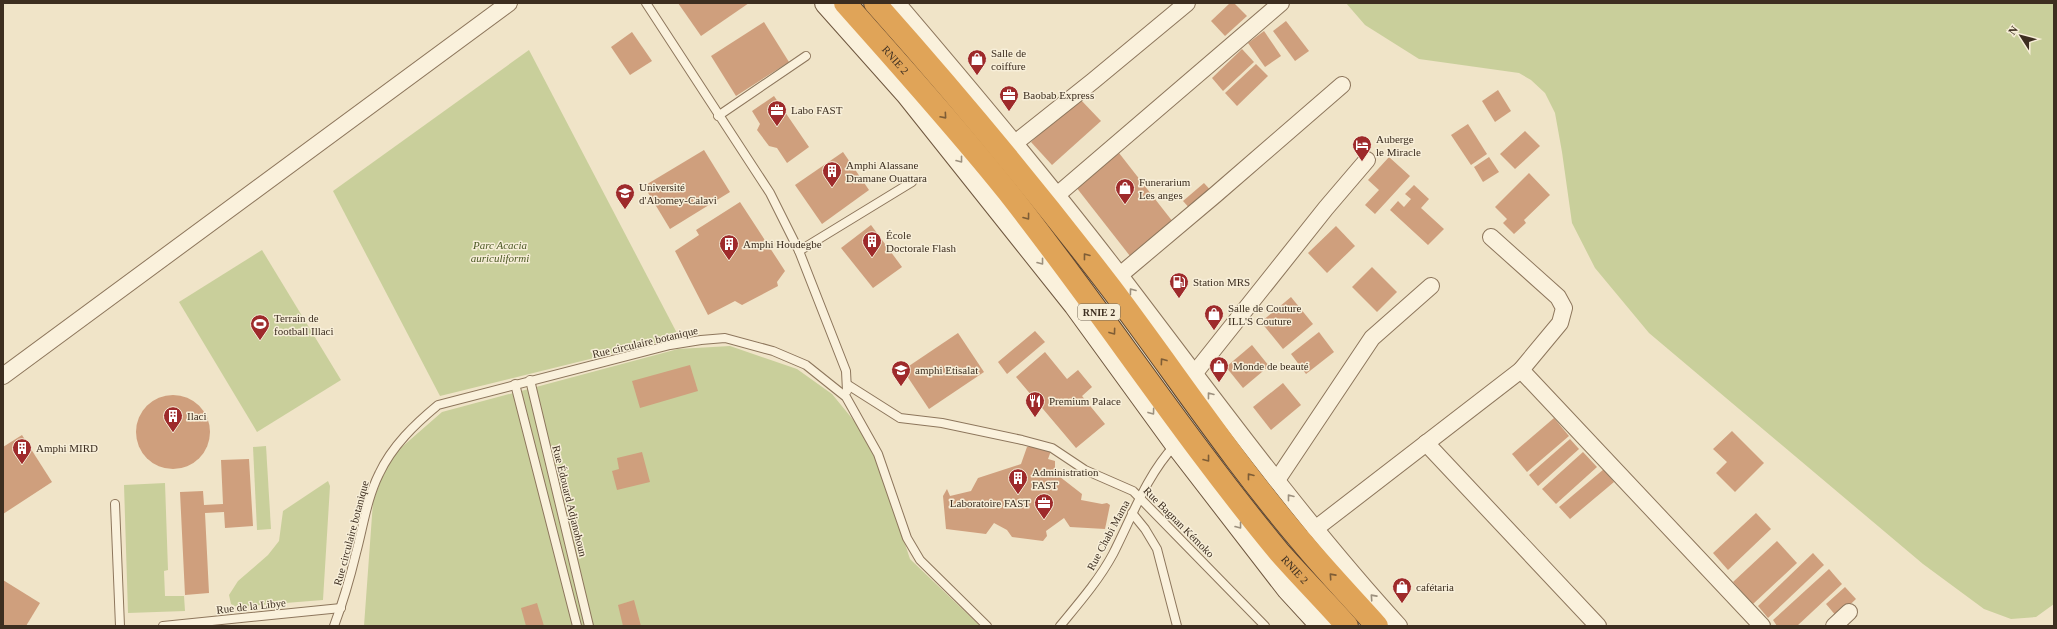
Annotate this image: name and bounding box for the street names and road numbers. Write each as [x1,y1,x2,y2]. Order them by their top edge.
street label: RNIE 2 [880,43,911,76]
road number: RNIE 2 [1078,304,1120,320]
street label: Rue circulaire botanique [591,324,699,360]
street label: Rue Édouard Adjanohoun [550,444,590,558]
street label: Rue circulaire botanique [331,479,371,587]
street label: Rue Bagnan Kémoko [1141,484,1217,560]
street label: Rue Chabi Mama [1084,498,1132,572]
street label: RNIE 2 [1279,553,1311,586]
street label: Rue de la Libye [216,596,287,616]

